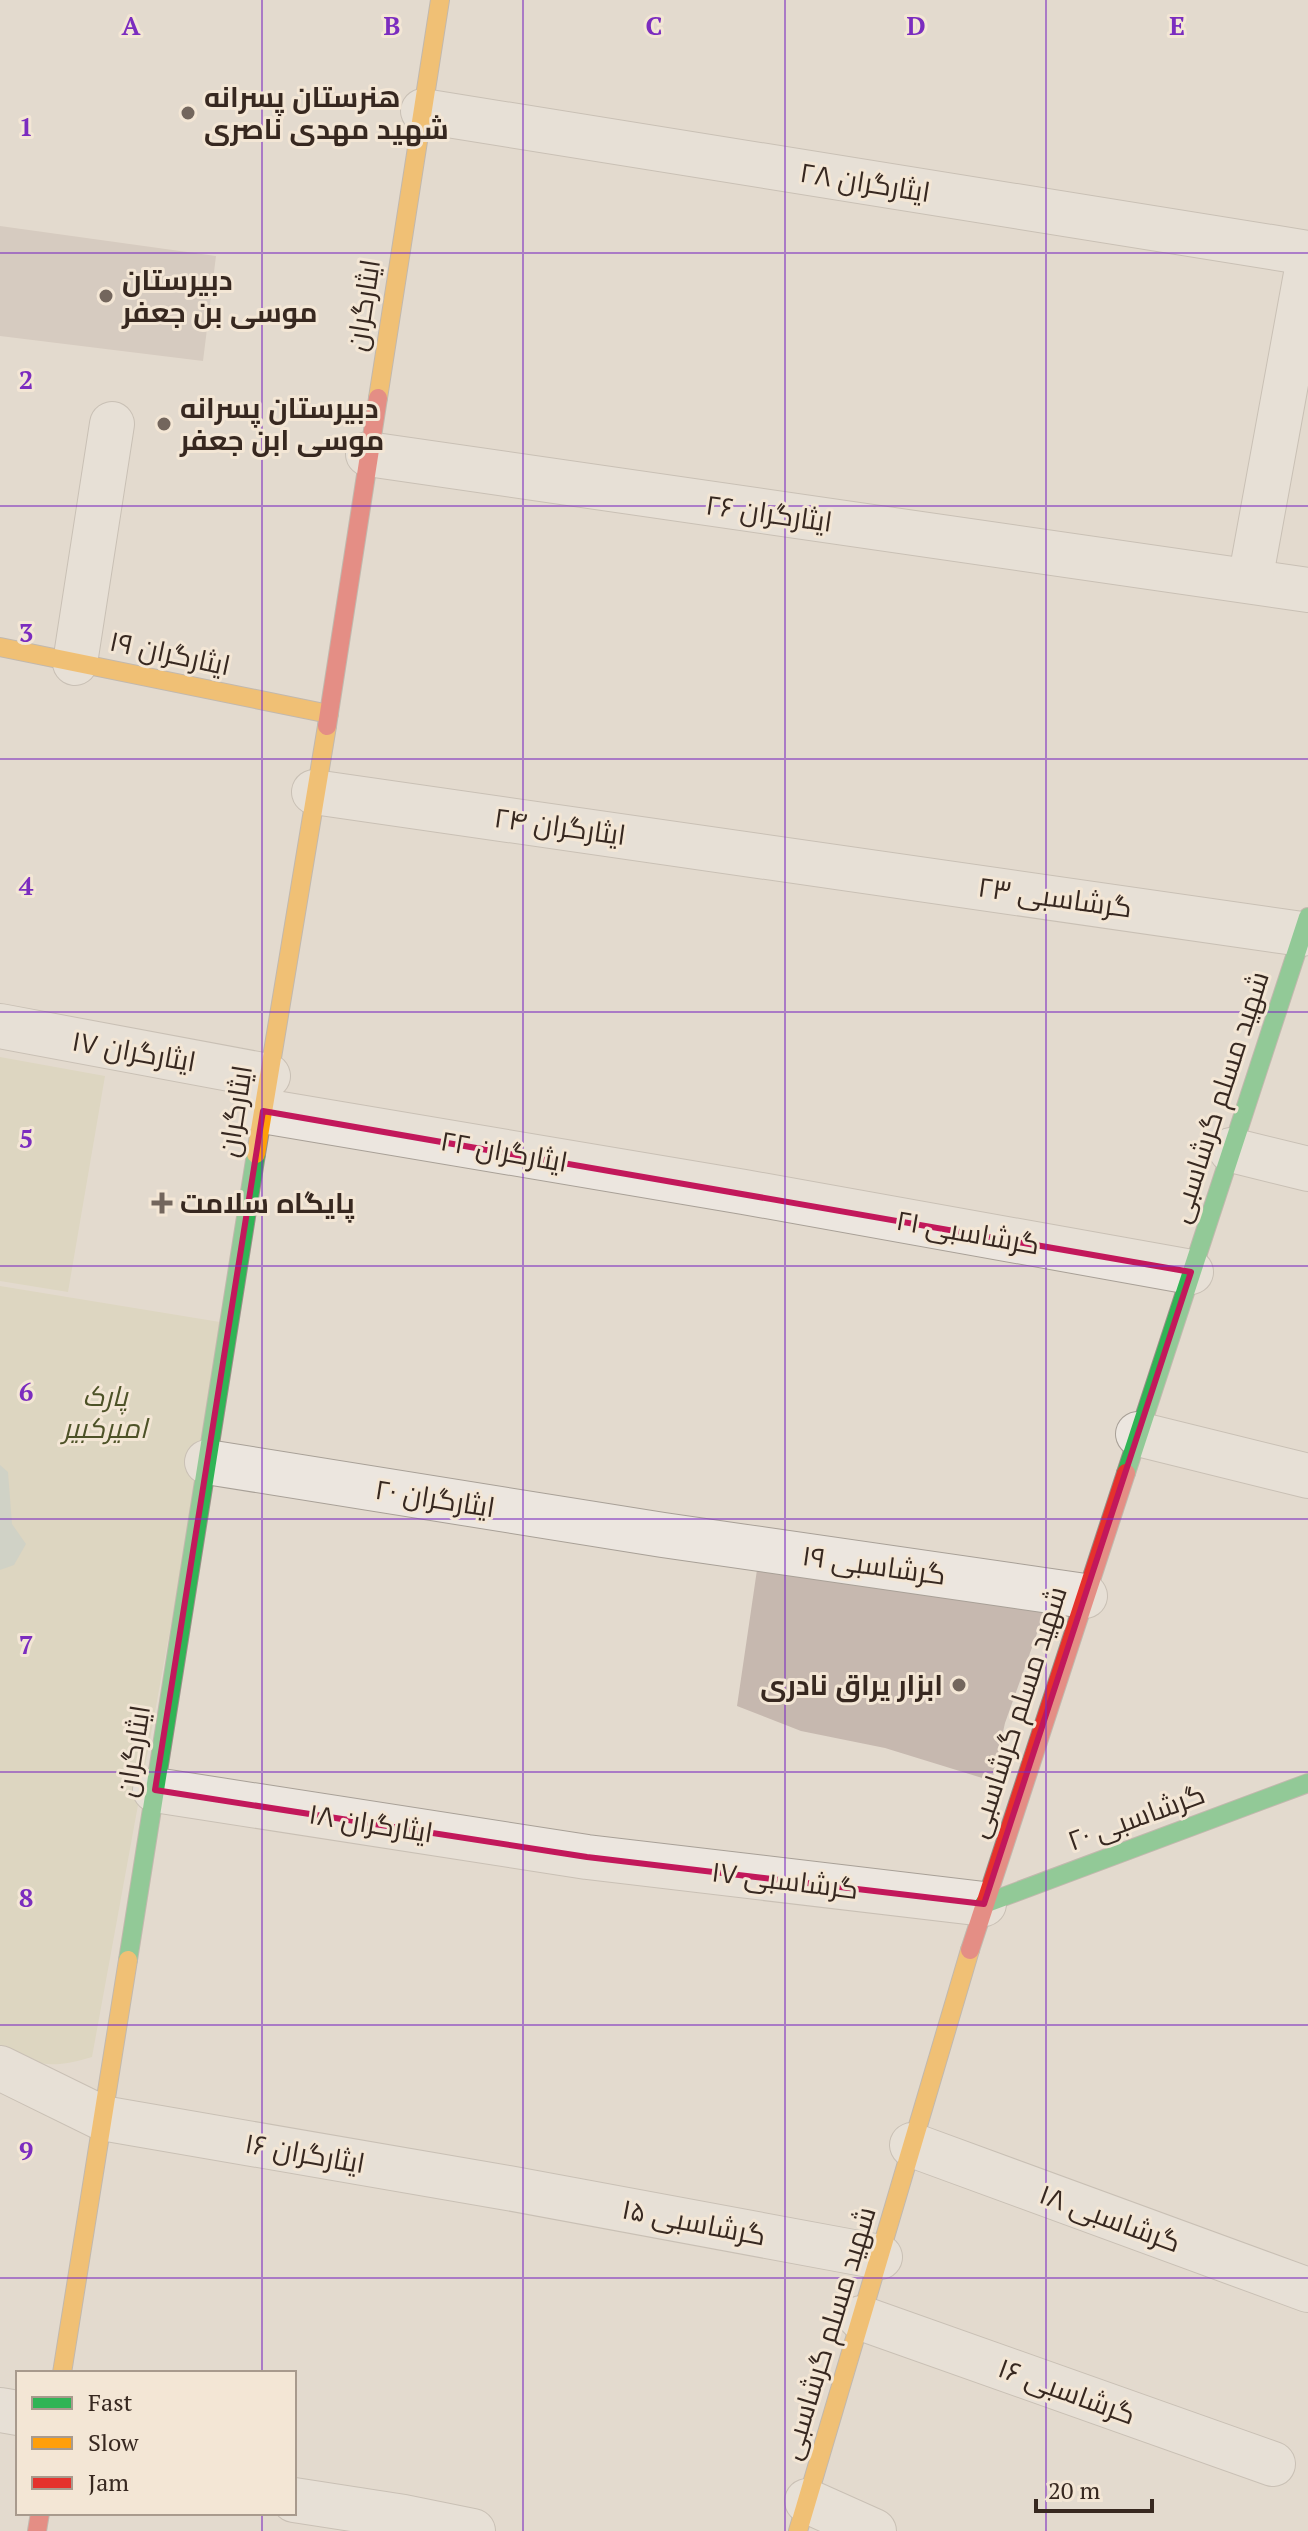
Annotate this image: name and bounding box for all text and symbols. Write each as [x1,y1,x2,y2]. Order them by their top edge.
text: A [122,8,141,42]
text: B [384,8,400,42]
text: C [646,8,662,42]
text: D [906,8,926,42]
text: E [1169,8,1185,42]
place label: هنرستان پسرانه شهید مهدی ناصری [204,78,449,147]
marker: هنرستان پسرانه شهید مهدی ناصری [179,104,197,122]
text: 1 [19,109,33,143]
street label: ایثارگران ۲۸ [797,153,933,210]
street label: ایثارگران [337,256,388,353]
place label: دبیرستان موسی بن جعفر [121,261,318,330]
marker: دبیرستان موسی بن جعفر [97,287,115,305]
text: 2 [19,362,33,396]
place label: دبیرستان پسرانه موسی ابن جعفر [179,389,384,458]
marker: دبیرستان پسرانه موسی ابن جعفر [155,415,173,433]
street label: ایثارگران ۲۶ [703,485,835,540]
text: 3 [19,615,33,649]
street label: ایثارگران ۱۹ [106,622,234,683]
street label: ایثارگران ۲۴ [492,798,628,853]
street label: گرشاسبی ۲۳ [976,867,1135,926]
text: 4 [19,868,34,902]
street label: شهید مسلم گرشاسبی [1160,966,1279,1228]
street label: ایثارگران ۱۷ [69,1021,199,1080]
street label: ایثارگران [209,1062,260,1159]
text: 5 [19,1121,33,1155]
street label: ایثارگران ۲۲ [438,1121,571,1180]
place label: پایگاه سلامت [180,1184,355,1223]
marker: پایگاه سلامت [151,1192,173,1214]
street label: گرشاسبی ۲۱ [893,1201,1043,1262]
text: 6 [19,1374,33,1408]
park label: پارک امیرکبیر [60,1377,150,1446]
street label: ایثارگران ۲۰ [372,1470,498,1525]
street label: گرشاسبی ۱۹ [800,1536,948,1593]
street label: شهید مسلم گرشاسبی [958,1581,1077,1843]
text: 7 [19,1627,33,1661]
place label: ابزار یراق نادری [760,1666,943,1703]
marker: ابزار یراق نادری [950,1676,968,1694]
street label: ایثارگران [107,1702,158,1799]
street label: گرشاسبی ۲۰ [1062,1775,1210,1858]
street label: ایثارگران ۱۸ [306,1794,436,1851]
street label: گرشاسبی ۱۷ [709,1852,861,1907]
text: 8 [19,1880,33,1914]
street label: ایثارگران ۱۶ [242,2124,368,2181]
text: 9 [19,2133,33,2167]
street label: گرشاسبی ۱۸ [1034,2175,1186,2260]
street label: گرشاسبی ۱۵ [619,2189,769,2254]
street label: شهید مسلم گرشاسبی [771,2202,885,2464]
street label: گرشاسبی ۱۶ [993,2349,1141,2432]
legend [16,2371,296,2515]
text: Fast [88,2386,133,2418]
text: Slow [88,2426,139,2458]
scale bar [1036,2463,1152,2513]
text: Jam [88,2466,129,2498]
text: 20 m [1048,2474,1100,2506]

